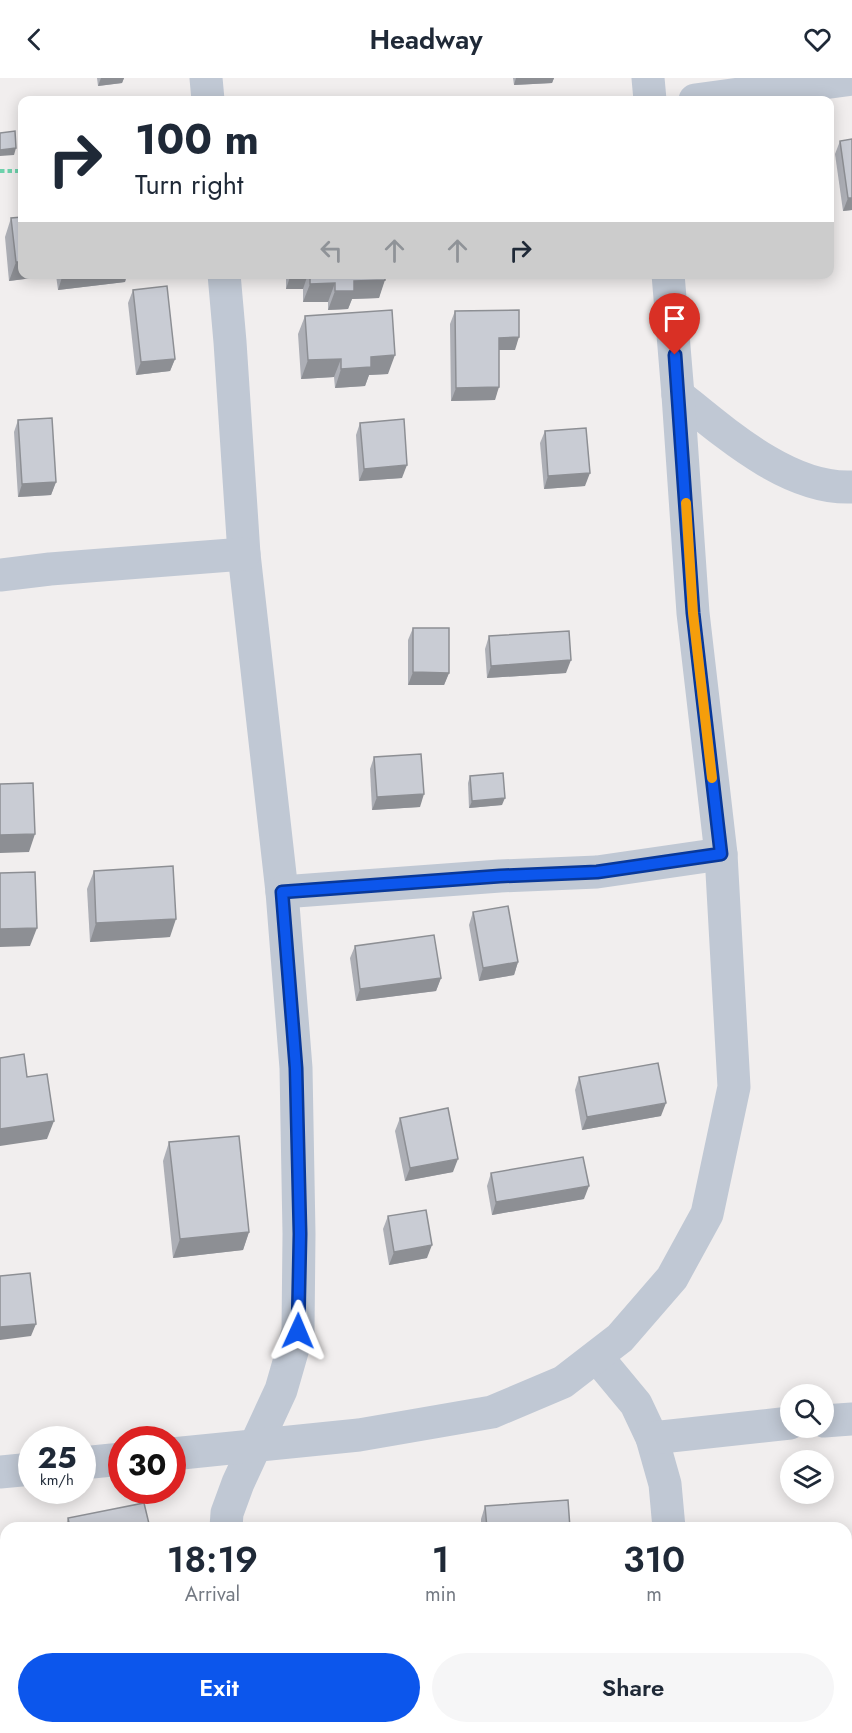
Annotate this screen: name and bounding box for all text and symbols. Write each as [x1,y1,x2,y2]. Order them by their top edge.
text: Headway [369,20,483,59]
icon: back [18,23,51,56]
icon: heart [801,23,834,56]
text: 100 m [135,109,259,170]
icon: right [36,120,114,198]
text: Turn right [135,165,243,204]
icon: left [315,234,348,267]
icon: ahead [378,234,411,267]
icon: ahead [441,234,474,267]
icon: right [504,234,537,267]
pin [649,293,700,355]
icon: arrive [658,302,691,335]
position arrow [266,1299,330,1363]
map controls [780,1384,834,1504]
button: search [780,1384,834,1438]
speed limit sign: 30 [108,1426,186,1504]
text: 25 [37,1436,77,1479]
button: layers [780,1450,834,1504]
text: km/h [40,1469,74,1491]
text: 18:19 [167,1533,258,1585]
text: 1 [432,1533,449,1585]
text: 310 [623,1533,685,1585]
text: Arrival [185,1580,240,1609]
text: min [425,1580,456,1609]
text: m [646,1580,662,1609]
button: Exit [18,1653,420,1722]
button: Share [432,1653,834,1722]

